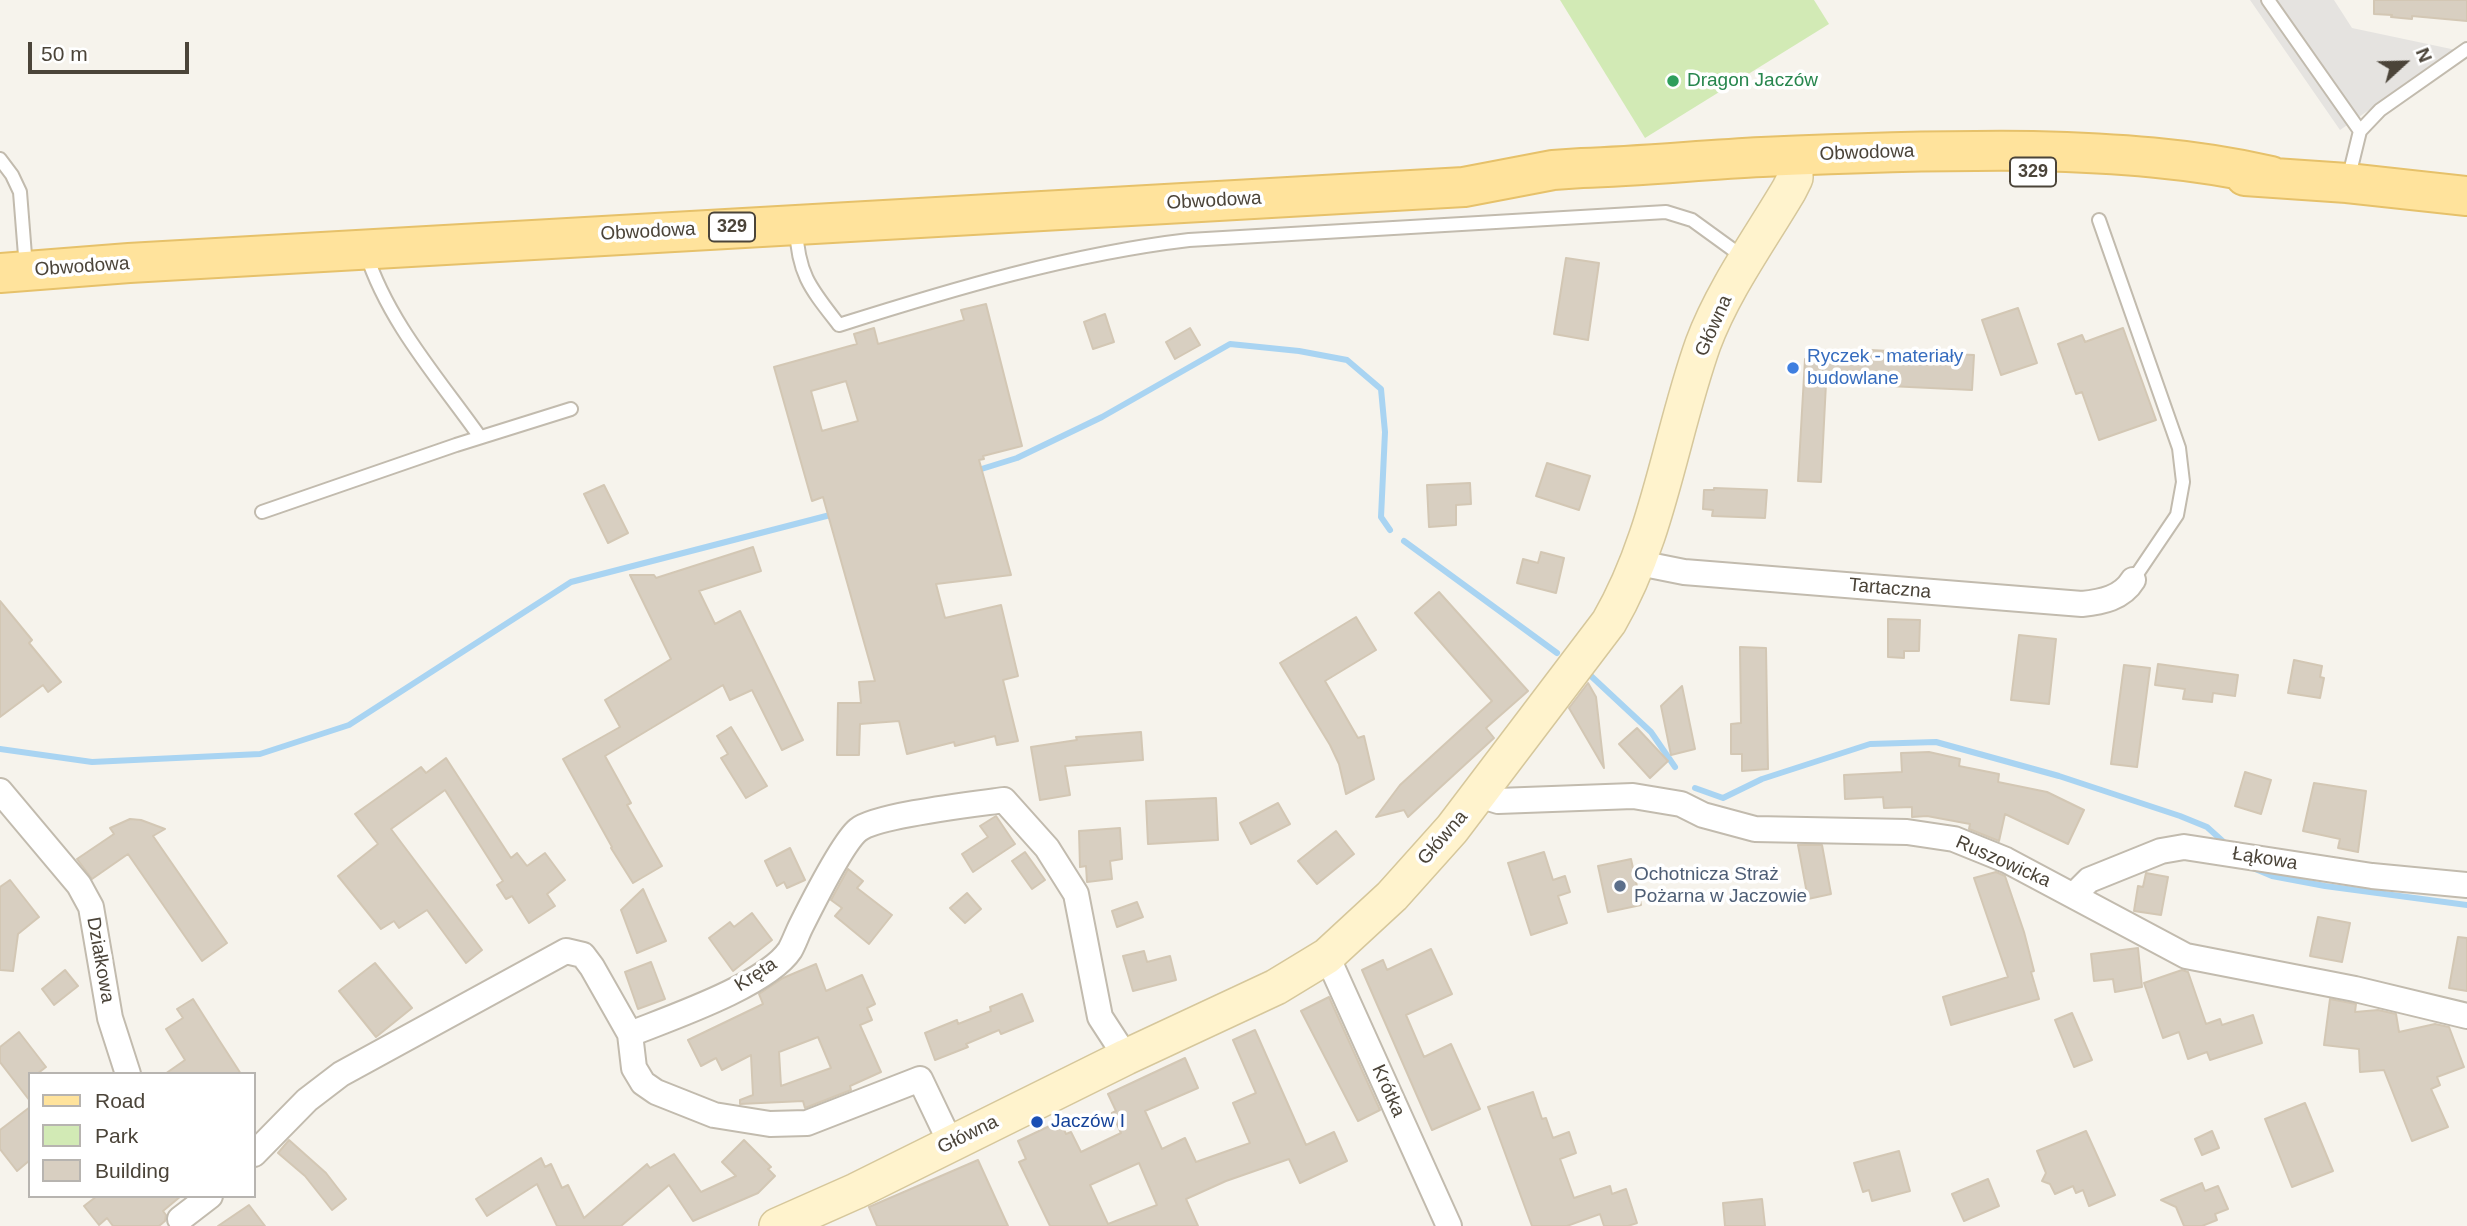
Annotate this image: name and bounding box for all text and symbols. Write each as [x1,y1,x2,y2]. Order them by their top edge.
scale bar [32,28,192,72]
north arrow [2369,28,2439,98]
text: 50 m [41,42,88,65]
text: N [2412,45,2436,65]
place label: Dragon Jaczów [1687,70,1818,92]
marker: Dragon Jaczów [1665,73,1681,89]
street label: Obwodowa [1819,140,1915,166]
road number: 329 [2010,158,2056,187]
street label: Obwodowa [1166,187,1262,215]
road number: 329 [709,212,755,242]
street label: Obwodowa [600,218,696,246]
street label: Obwodowa [34,252,130,282]
street label: Główna [1690,292,1738,360]
place label: Ryczek - materiały budowlane [1807,346,1963,390]
marker: Ryczek - materiały budowlane [1785,360,1801,376]
street label: Tartaczna [1848,574,1932,604]
street label: Główna [1413,806,1473,870]
street label: Ruszowicka [1952,831,2054,893]
street label: Łąkowa [2231,843,2299,875]
place label: Ochotnicza Straż Pożarna w Jaczowie [1634,864,1807,908]
marker: Ochotnicza Straż Pożarna w Jaczowie [1612,878,1628,894]
street label: Działkowa [81,915,119,1005]
street label: Kręta [731,953,781,997]
street label: Krótka [1366,1061,1410,1121]
legend [28,1072,256,1198]
text: Road [95,1089,145,1112]
street label: Główna [934,1111,1002,1159]
place label: Jaczów I [1051,1111,1125,1133]
marker: Jaczów I [1029,1114,1045,1130]
text: Park [95,1124,138,1147]
text: Building [95,1159,170,1182]

